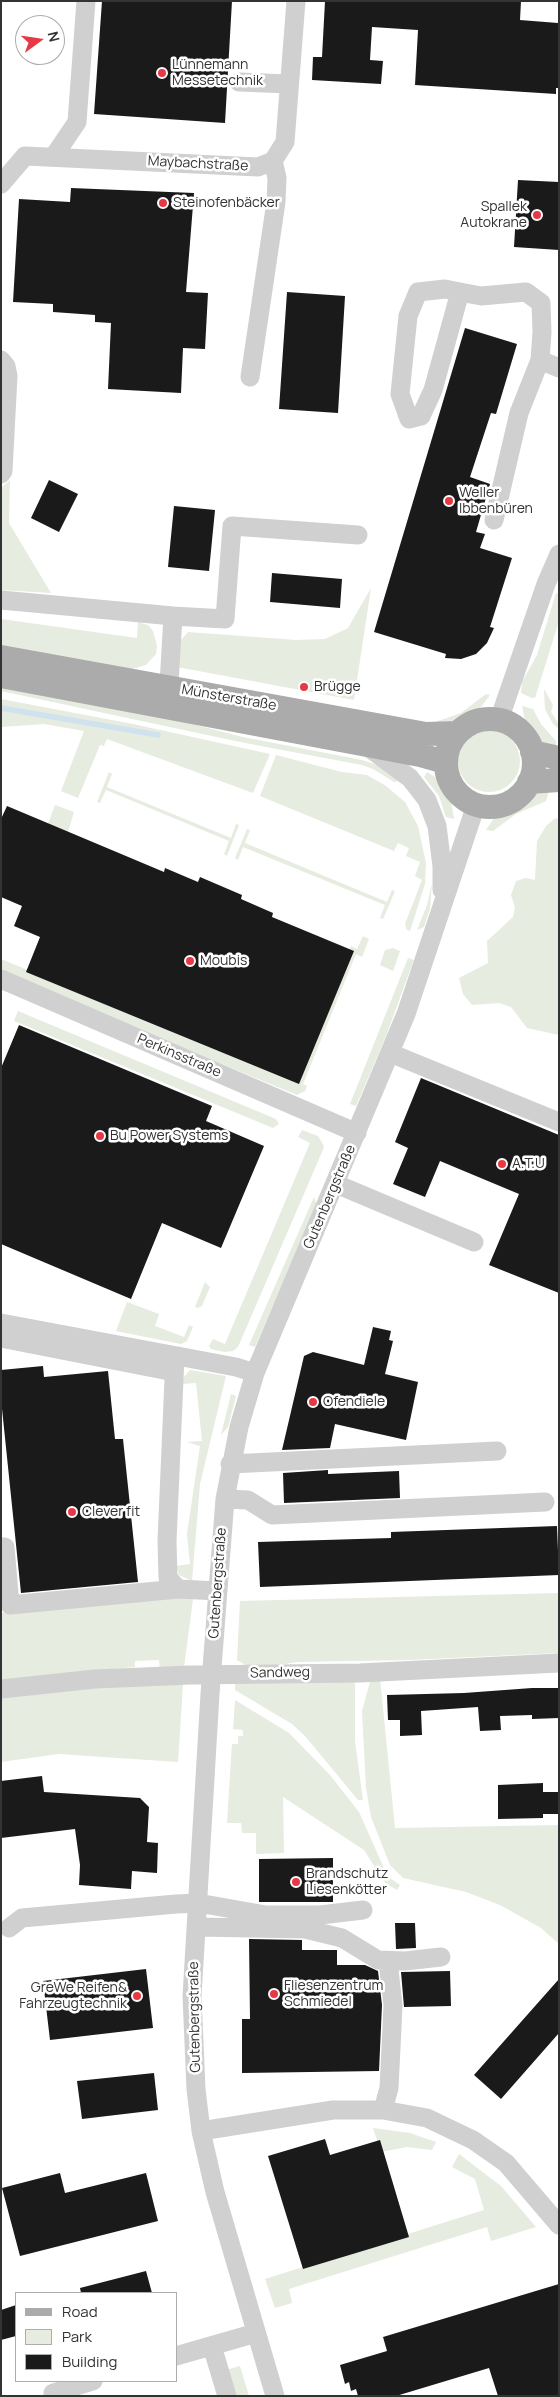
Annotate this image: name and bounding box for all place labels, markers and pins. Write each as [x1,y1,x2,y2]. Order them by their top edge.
place label: Lünnemann Messetechnik [172,57,263,90]
marker: Lünnemann Messetechnik [156,67,168,79]
place label: Steinofenbäcker [173,195,280,211]
marker: Steinofenbäcker [157,197,169,209]
place label: Spallek Autokrane [460,199,527,232]
marker: Spallek Autokrane [531,209,543,221]
place label: Weller Ibbenbüren [459,485,533,518]
marker: Weller Ibbenbüren [443,495,455,507]
place label: Brügge [314,679,361,695]
marker: Brügge [298,681,310,693]
place label: Moubis [200,953,247,969]
marker: Moubis [184,955,196,967]
place label: Bu Power Systems [110,1128,228,1144]
marker: Bu Power Systems [94,1130,106,1142]
place label: A.T.U [512,1156,545,1172]
marker: A.T.U [496,1158,508,1170]
place label: Ofendiele [323,1394,385,1410]
marker: Ofendiele [307,1396,319,1408]
place label: Clever fit [82,1504,140,1520]
marker: Clever fit [66,1506,78,1518]
place label: Brandschutz Liesenkötter [306,1866,388,1898]
marker: Brandschutz Liesenkötter [290,1876,302,1888]
place label: Fliesenzentrum Schmiedel [284,1978,383,2010]
place label: GreWe Reifen& Fahrzeugtechnik [19,1980,127,2012]
marker: Fliesenzentrum Schmiedel [268,1988,280,2000]
marker: GreWe Reifen& Fahrzeugtechnik [131,1990,143,2002]

